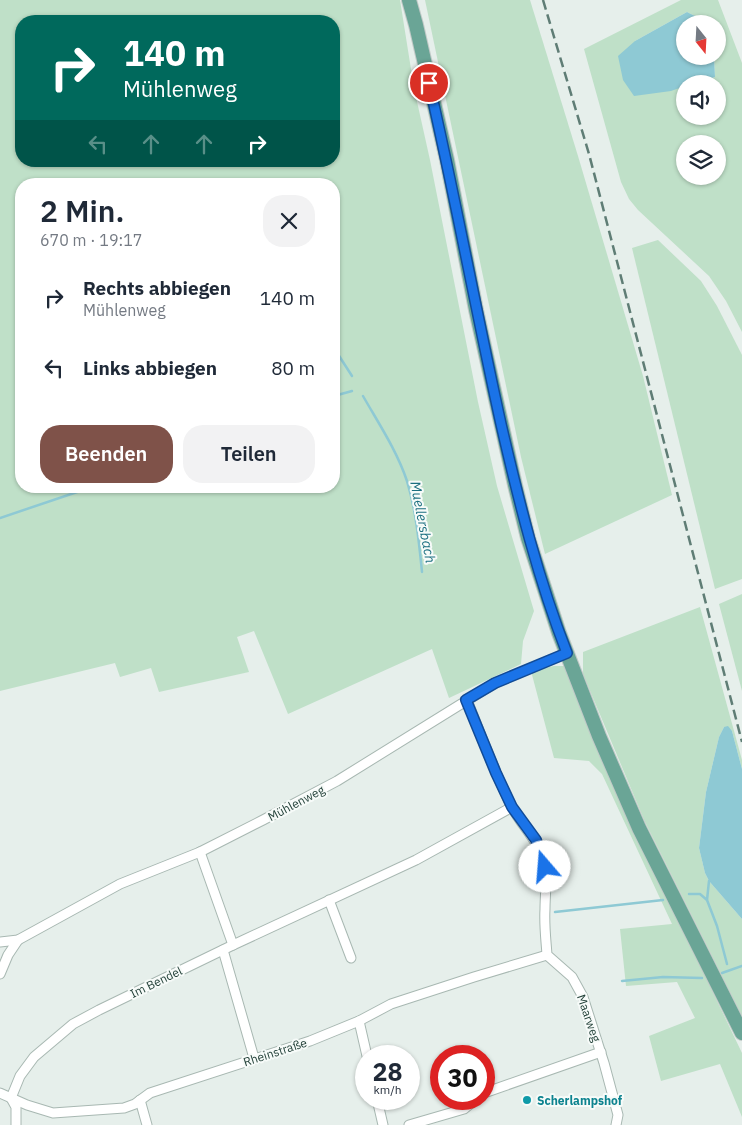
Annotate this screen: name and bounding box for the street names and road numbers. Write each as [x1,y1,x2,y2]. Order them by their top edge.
street label: Mühlenweg [265,782,328,824]
street label: Im Bendel [127,963,185,1001]
street label: Maarweg [574,992,604,1044]
street label: Rheinstraße [241,1035,309,1069]

